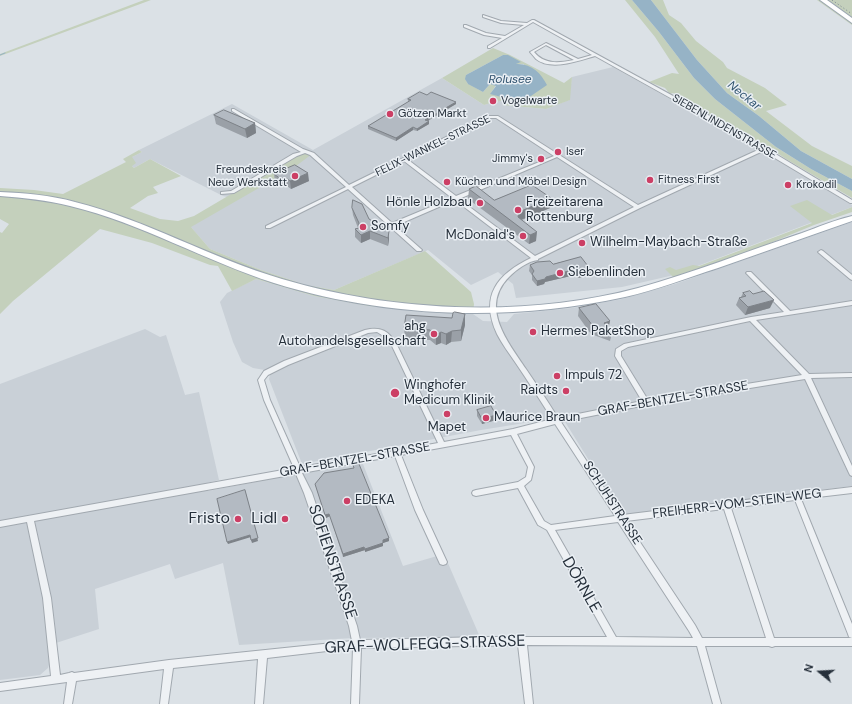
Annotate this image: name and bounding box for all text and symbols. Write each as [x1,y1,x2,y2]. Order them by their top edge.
water label: Rolusee [488,73,532,87]
water label: Neckar [724,78,764,114]
street label: SIEBENLINDENSTRASSE [670,92,778,162]
place label: Vogelwarte [501,94,557,108]
marker: Vogelwarte [488,96,498,106]
place label: Götzen Markt [398,107,467,121]
marker: Götzen Markt [385,109,395,119]
street label: FELIX-WANKEL-STRASSE [373,112,493,180]
place label: Iser [566,145,584,159]
marker: Iser [553,147,563,157]
place label: Jimmy's [492,152,533,166]
marker: Jimmy's [536,154,546,164]
place label: Freundeskreis Neue Werkstatt [208,163,287,189]
marker: Freundeskreis Neue Werkstatt [290,171,300,181]
place label: Fitness First [658,173,720,187]
place label: Küchen und Möbel Design [455,175,587,189]
marker: Fitness First [645,175,655,185]
marker: Küchen und Möbel Design [442,177,452,187]
place label: Krokodil [796,178,836,192]
marker: Krokodil [783,180,793,190]
place label: Hönle Holzbau [386,195,472,211]
place label: Freizeitarena Rottenburg [526,195,603,226]
marker: Hönle Holzbau [475,198,485,208]
marker: Freizeitarena Rottenburg [513,205,523,215]
place label: Somfy [371,219,409,235]
marker: Somfy [358,222,368,232]
place label: McDonald's [446,228,515,244]
marker: McDonald's [518,231,528,241]
place label: Wilhelm-Maybach-Straße [590,235,747,251]
marker: Wilhelm-Maybach-Straße [577,238,587,248]
place label: Siebenlinden [568,265,646,281]
marker: Siebenlinden [555,268,565,278]
place label: ahg Autohandelsgesellschaft [278,319,426,350]
place label: Hermes PaketShop [541,324,655,340]
marker: Hermes PaketShop [528,327,538,337]
marker: ahg Autohandelsgesellschaft [429,329,439,339]
place label: Impuls 72 [565,368,622,384]
marker: Impuls 72 [552,371,562,381]
place label: Winghofer Medicum Klinik [404,378,494,409]
street label: GRAF-BENTZEL-STRASSE [597,378,749,420]
place label: Raidts [520,383,558,399]
marker: Raidts [561,386,571,396]
marker: Winghofer Medicum Klinik [389,387,401,399]
marker: Mapet [442,409,452,419]
place label: Maurice Braun [494,410,580,426]
marker: Maurice Braun [481,413,491,423]
place label: Mapet [428,420,466,436]
street label: GRAF-BENTZEL-STRASSE [279,439,431,481]
street label: SCHUHSTRASSE [579,458,645,548]
street label: FREIHERR-VOM-STEIN-WEG [652,486,822,522]
place label: EDEKA [355,493,395,509]
marker: EDEKA [342,496,352,506]
street label: SOFIENSTRASSE [303,502,361,622]
place label: Fristo [188,509,230,529]
place label: Lidl [251,509,277,529]
marker: Fristo [233,514,243,524]
marker: Lidl [280,514,290,524]
street label: DÖRNLE [557,554,605,616]
street label: GRAF-WOLFEGG-STRASSE [324,632,526,658]
north arrow [800,652,840,692]
text: N [801,662,816,674]

